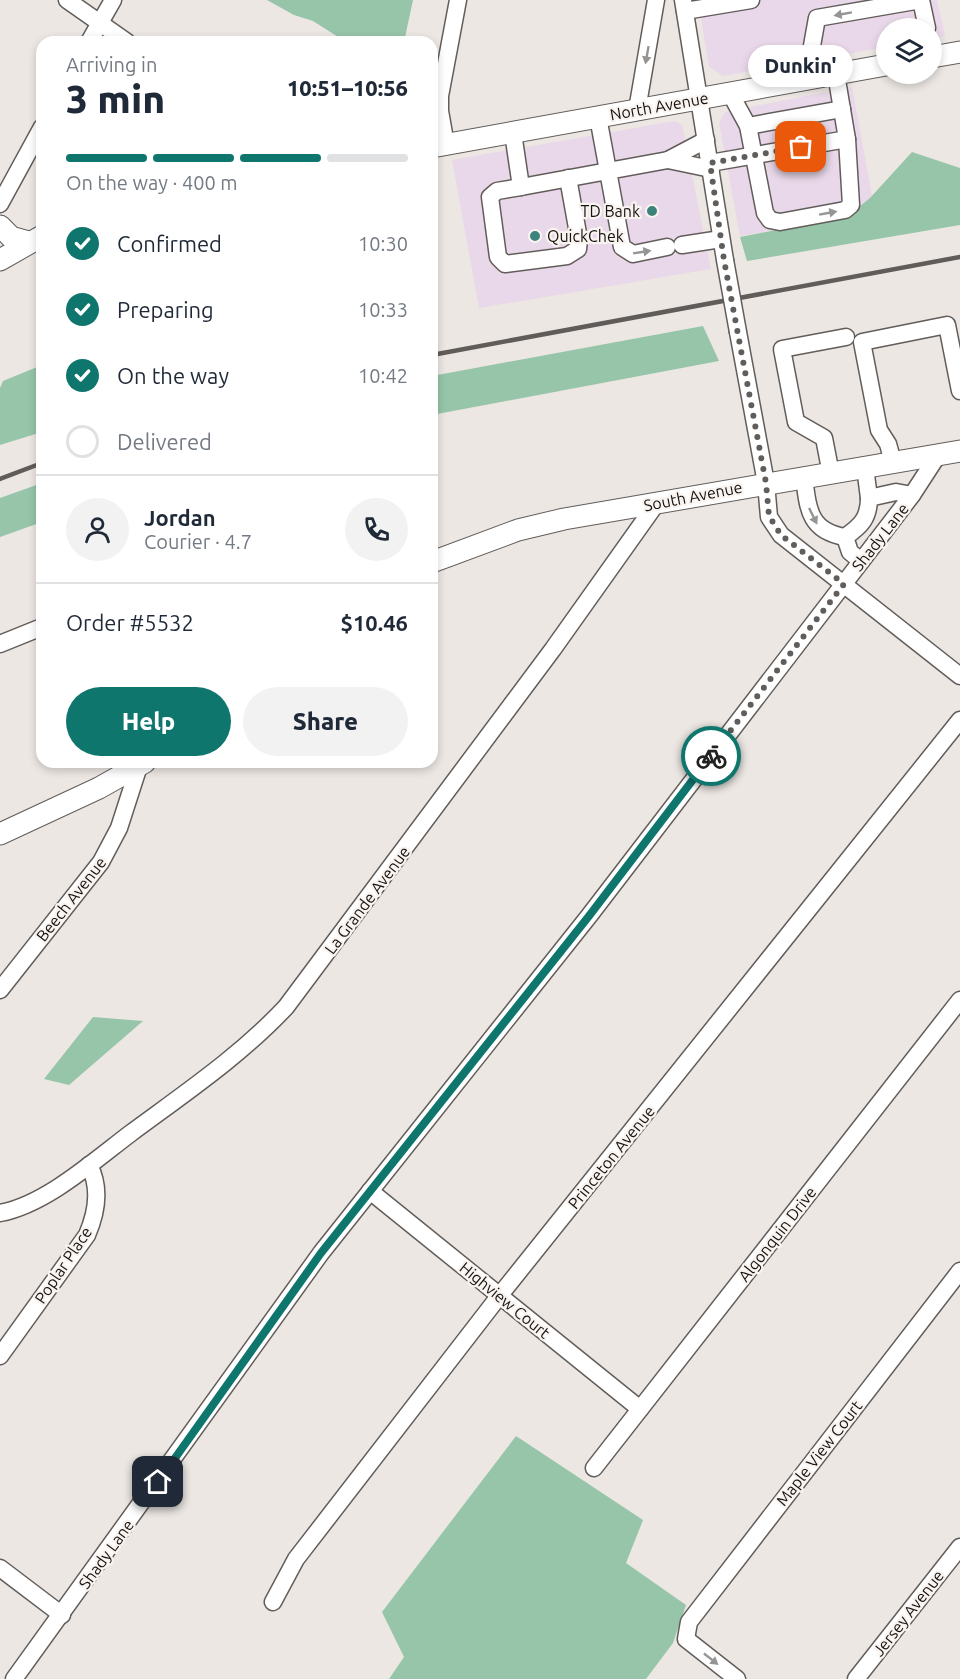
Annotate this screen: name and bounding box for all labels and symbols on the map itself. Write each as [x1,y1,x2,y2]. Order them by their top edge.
one-way arrow [833,10,852,19]
callout: Dunkin' [748,45,854,87]
one-way arrow [642,46,651,65]
street label: North Avenue [608,88,710,124]
pin [775,121,826,172]
place label: TD Bank [581,202,640,220]
marker: TD Bank [645,204,659,218]
one-way arrow [818,208,837,217]
place label: QuickChek [547,227,624,245]
marker: QuickChek [528,229,542,243]
one-way arrow [633,247,652,256]
street label: South Avenue [642,478,744,514]
street label: Shady Lane [848,500,912,574]
one-way arrow [809,508,818,525]
courier [681,726,741,786]
street label: La Grande Avenue [321,843,413,957]
street label: Beech Avenue [33,853,109,945]
street label: Princeton Avenue [564,1102,658,1212]
street label: Algonquin Drive [734,1183,820,1285]
street label: Poplar Place [31,1223,95,1307]
street label: Highview Court [456,1258,554,1342]
street label: Maple View Court [772,1396,866,1509]
pin [132,1456,183,1507]
street label: Shady Lane [75,1516,137,1592]
street label: Jersey Avenue [869,1567,947,1659]
one-way arrow [703,1653,719,1666]

